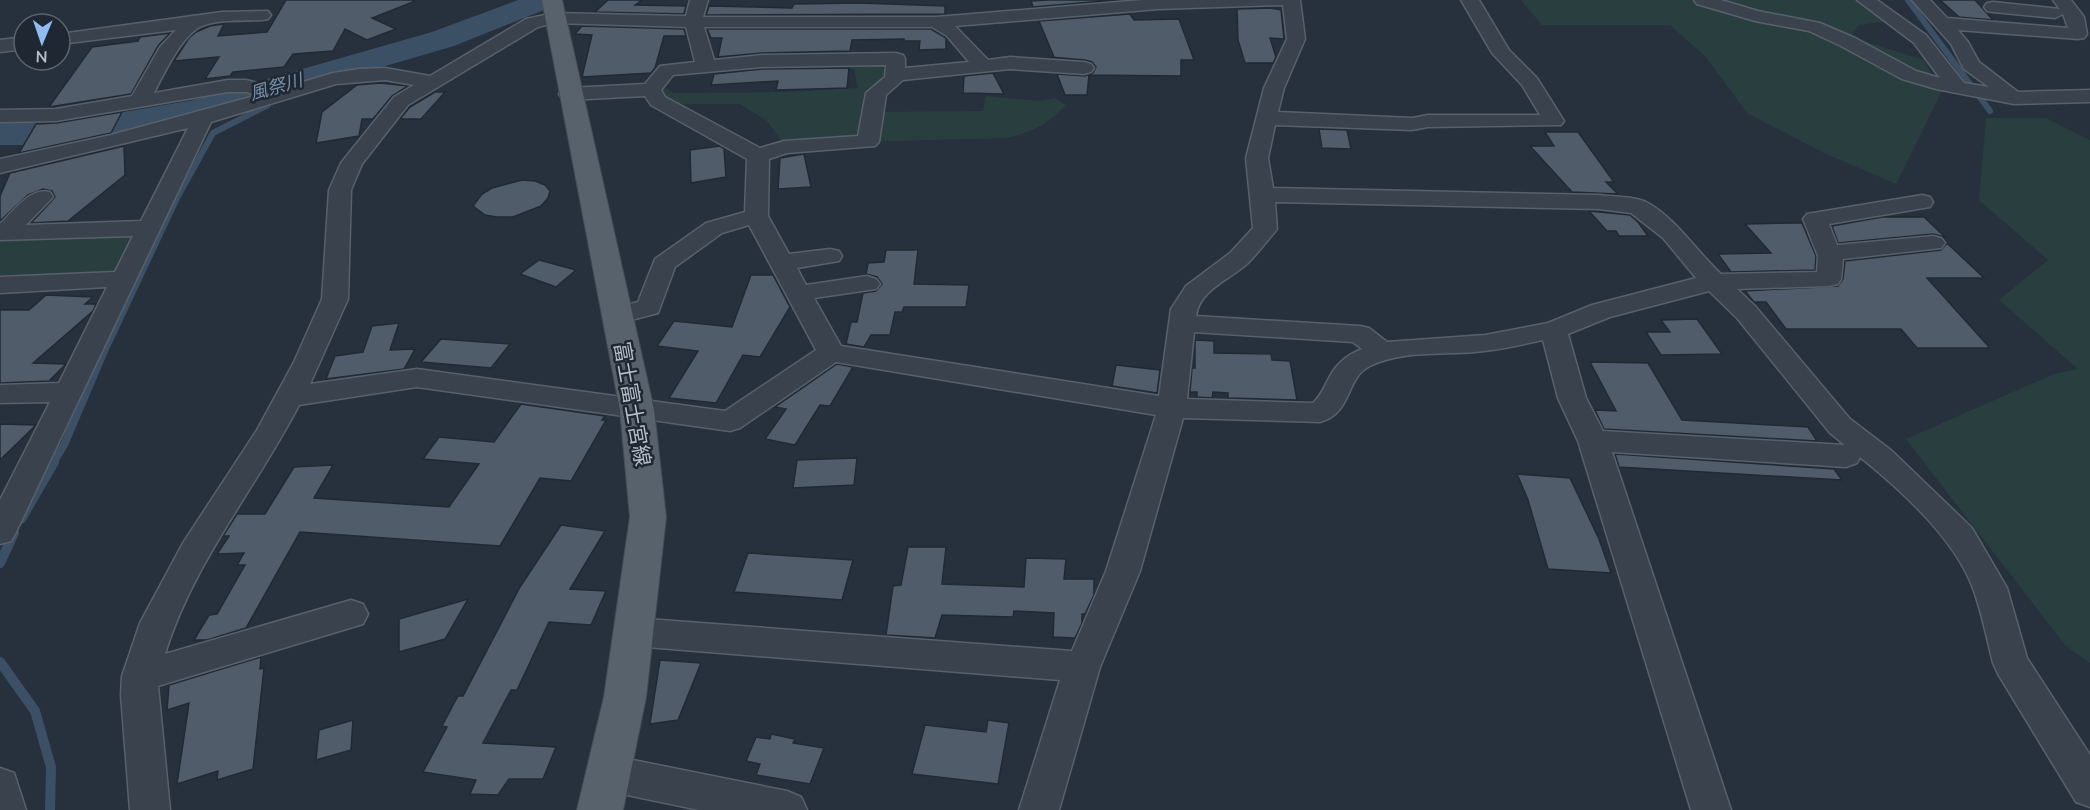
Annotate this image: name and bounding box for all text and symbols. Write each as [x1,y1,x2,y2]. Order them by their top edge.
north arrow [12,12,72,72]
text: N [35,45,48,67]
water label: 風祭川 [247,67,307,106]
street label: 富士富士宮線 [607,340,657,468]

